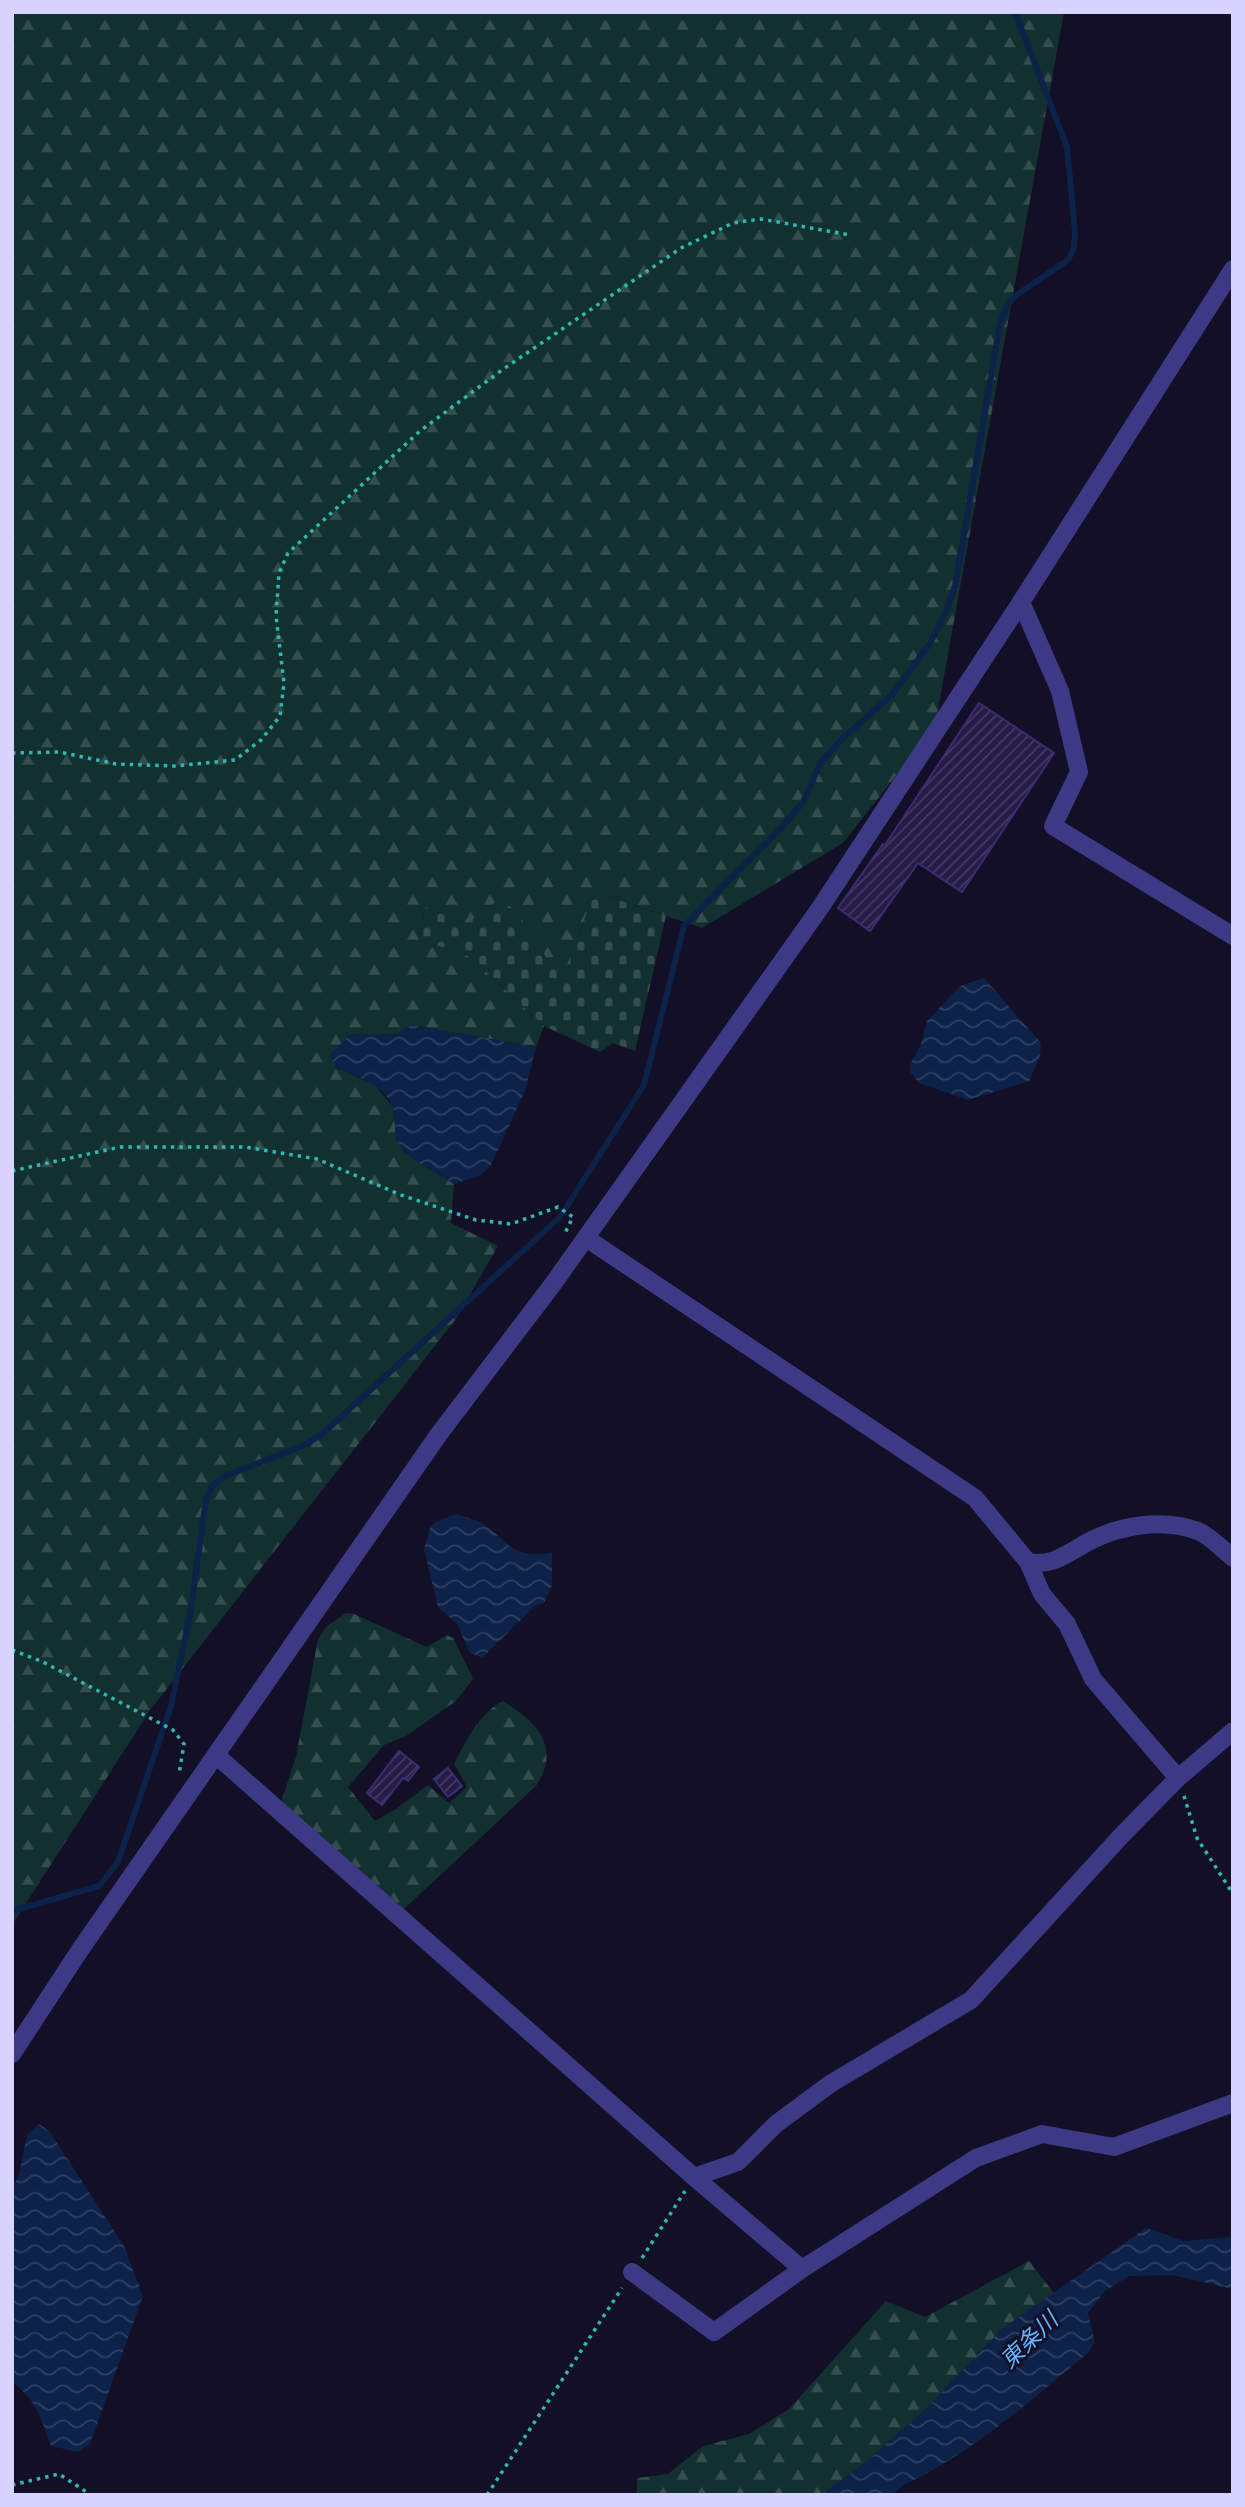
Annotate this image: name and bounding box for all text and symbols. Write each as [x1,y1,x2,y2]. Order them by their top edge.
water label: 東条川 [994,2303,1066,2374]

